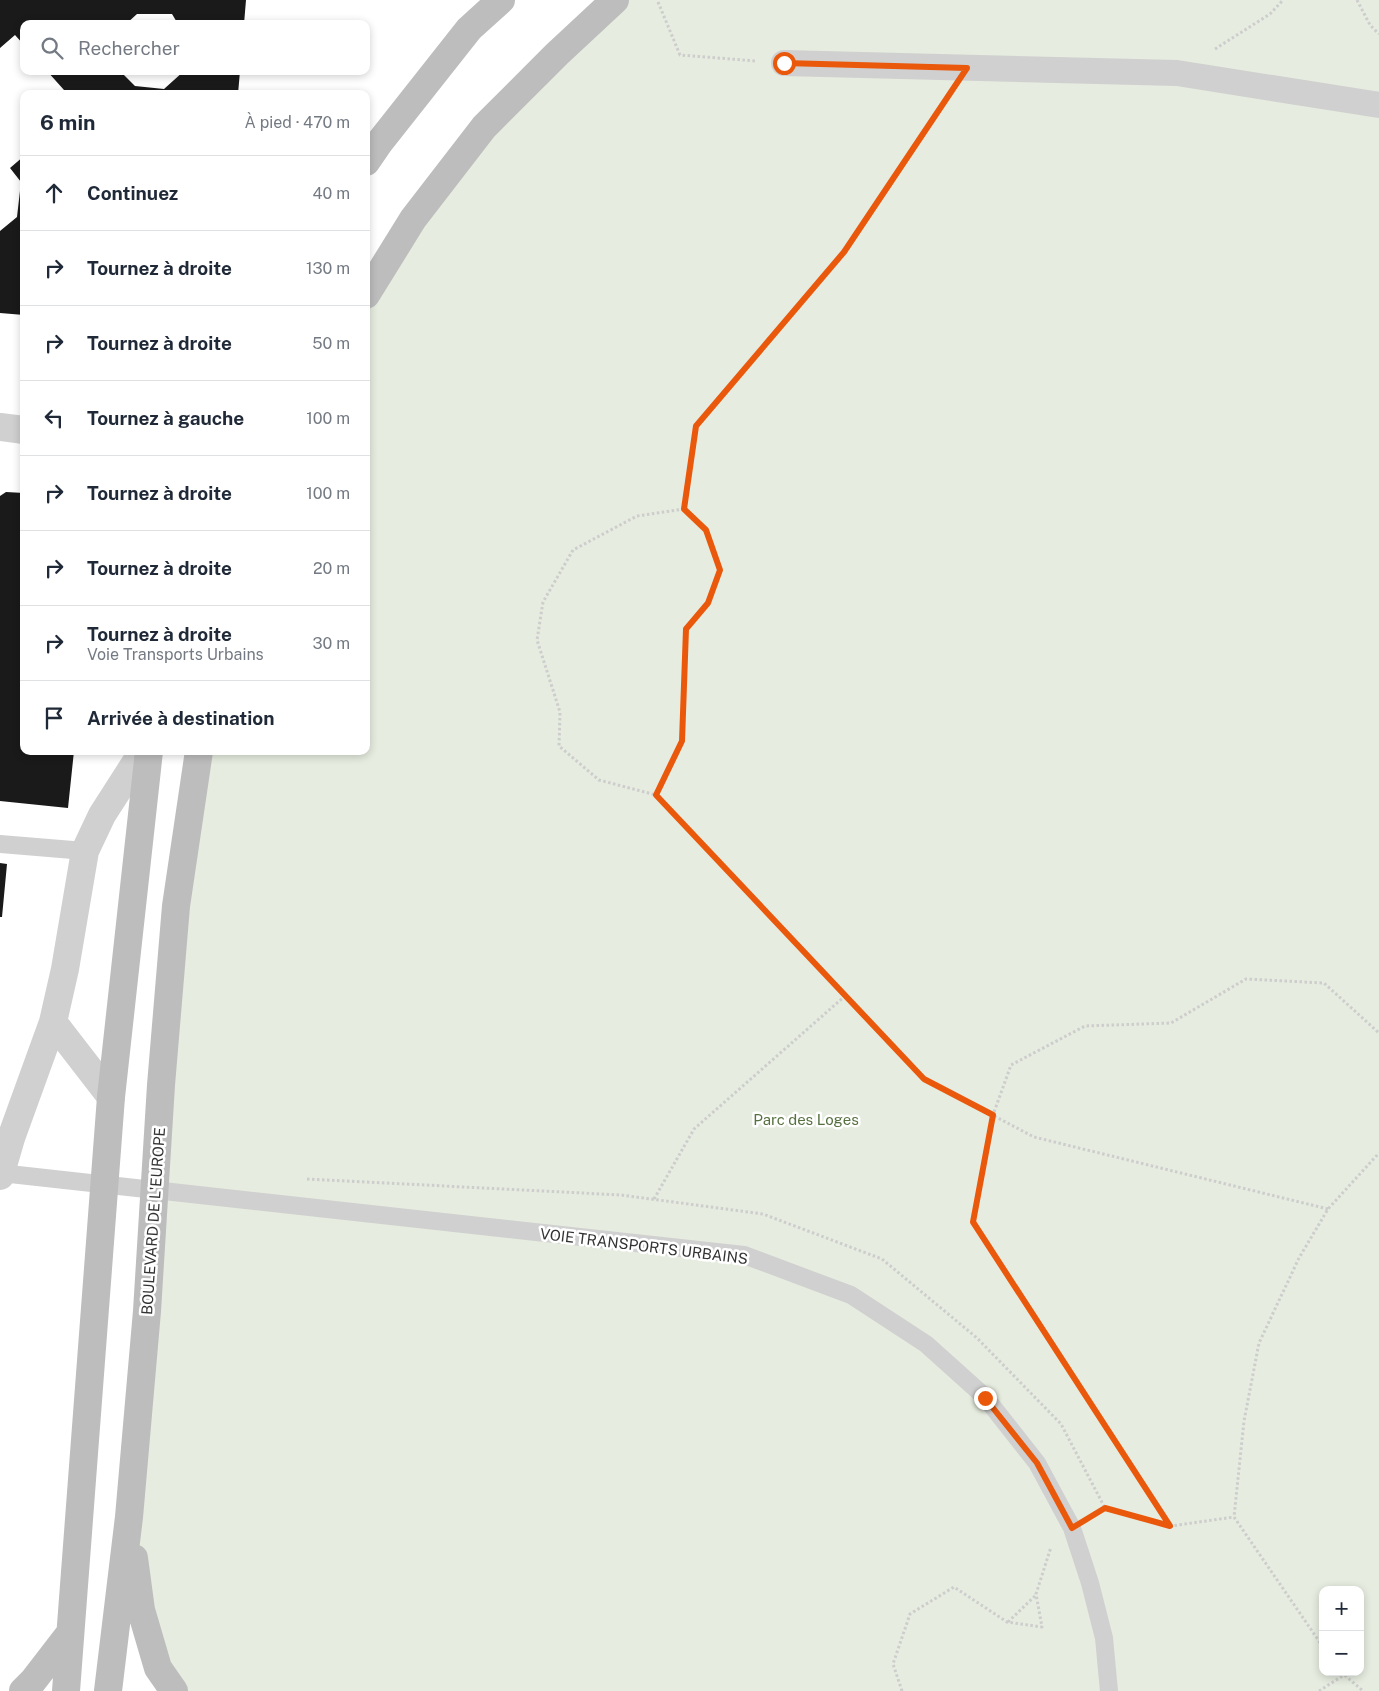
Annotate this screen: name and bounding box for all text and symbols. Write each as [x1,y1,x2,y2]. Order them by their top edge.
search box [20,20,370,75]
icon: search [38,34,66,62]
text: Rechercher [78,37,180,59]
route start [773,52,796,75]
text: 6 min [40,110,96,135]
text: À pied · 470 m [244,113,350,132]
icon: ahead [40,179,68,207]
text: Continuez [87,182,178,204]
text: 40 m [312,184,350,203]
icon: right [40,254,68,282]
text: Tournez à droite [87,257,232,279]
text: 130 m [306,259,350,278]
icon: right [40,329,68,357]
text: Tournez à droite [87,332,232,354]
text: 50 m [312,334,350,353]
icon: left [40,404,68,432]
text: Tournez à gauche [87,407,244,429]
text: 100 m [306,409,350,428]
icon: right [40,479,68,507]
text: Tournez à droite [87,482,232,504]
text: 100 m [306,484,350,503]
icon: right [40,554,68,582]
text: Tournez à droite [87,557,232,579]
text: 20 m [313,559,350,578]
text: Tournez à droite [87,623,232,645]
icon: right [40,629,68,657]
text: 30 m [313,634,350,653]
text: Voie Transports Urbains [87,645,264,664]
icon: arrive [40,704,68,732]
text: Arrivée à destination [87,707,275,729]
park label: Parc des Loges [753,1111,859,1128]
street label: BOULEVARD DE L'EUROPE [138,1127,168,1315]
street label: VOIE TRANSPORTS URBAINS [539,1225,749,1267]
route end [974,1387,997,1410]
map controls [1319,1586,1364,1676]
button: + [1319,1586,1364,1631]
button: − [1319,1631,1364,1676]

